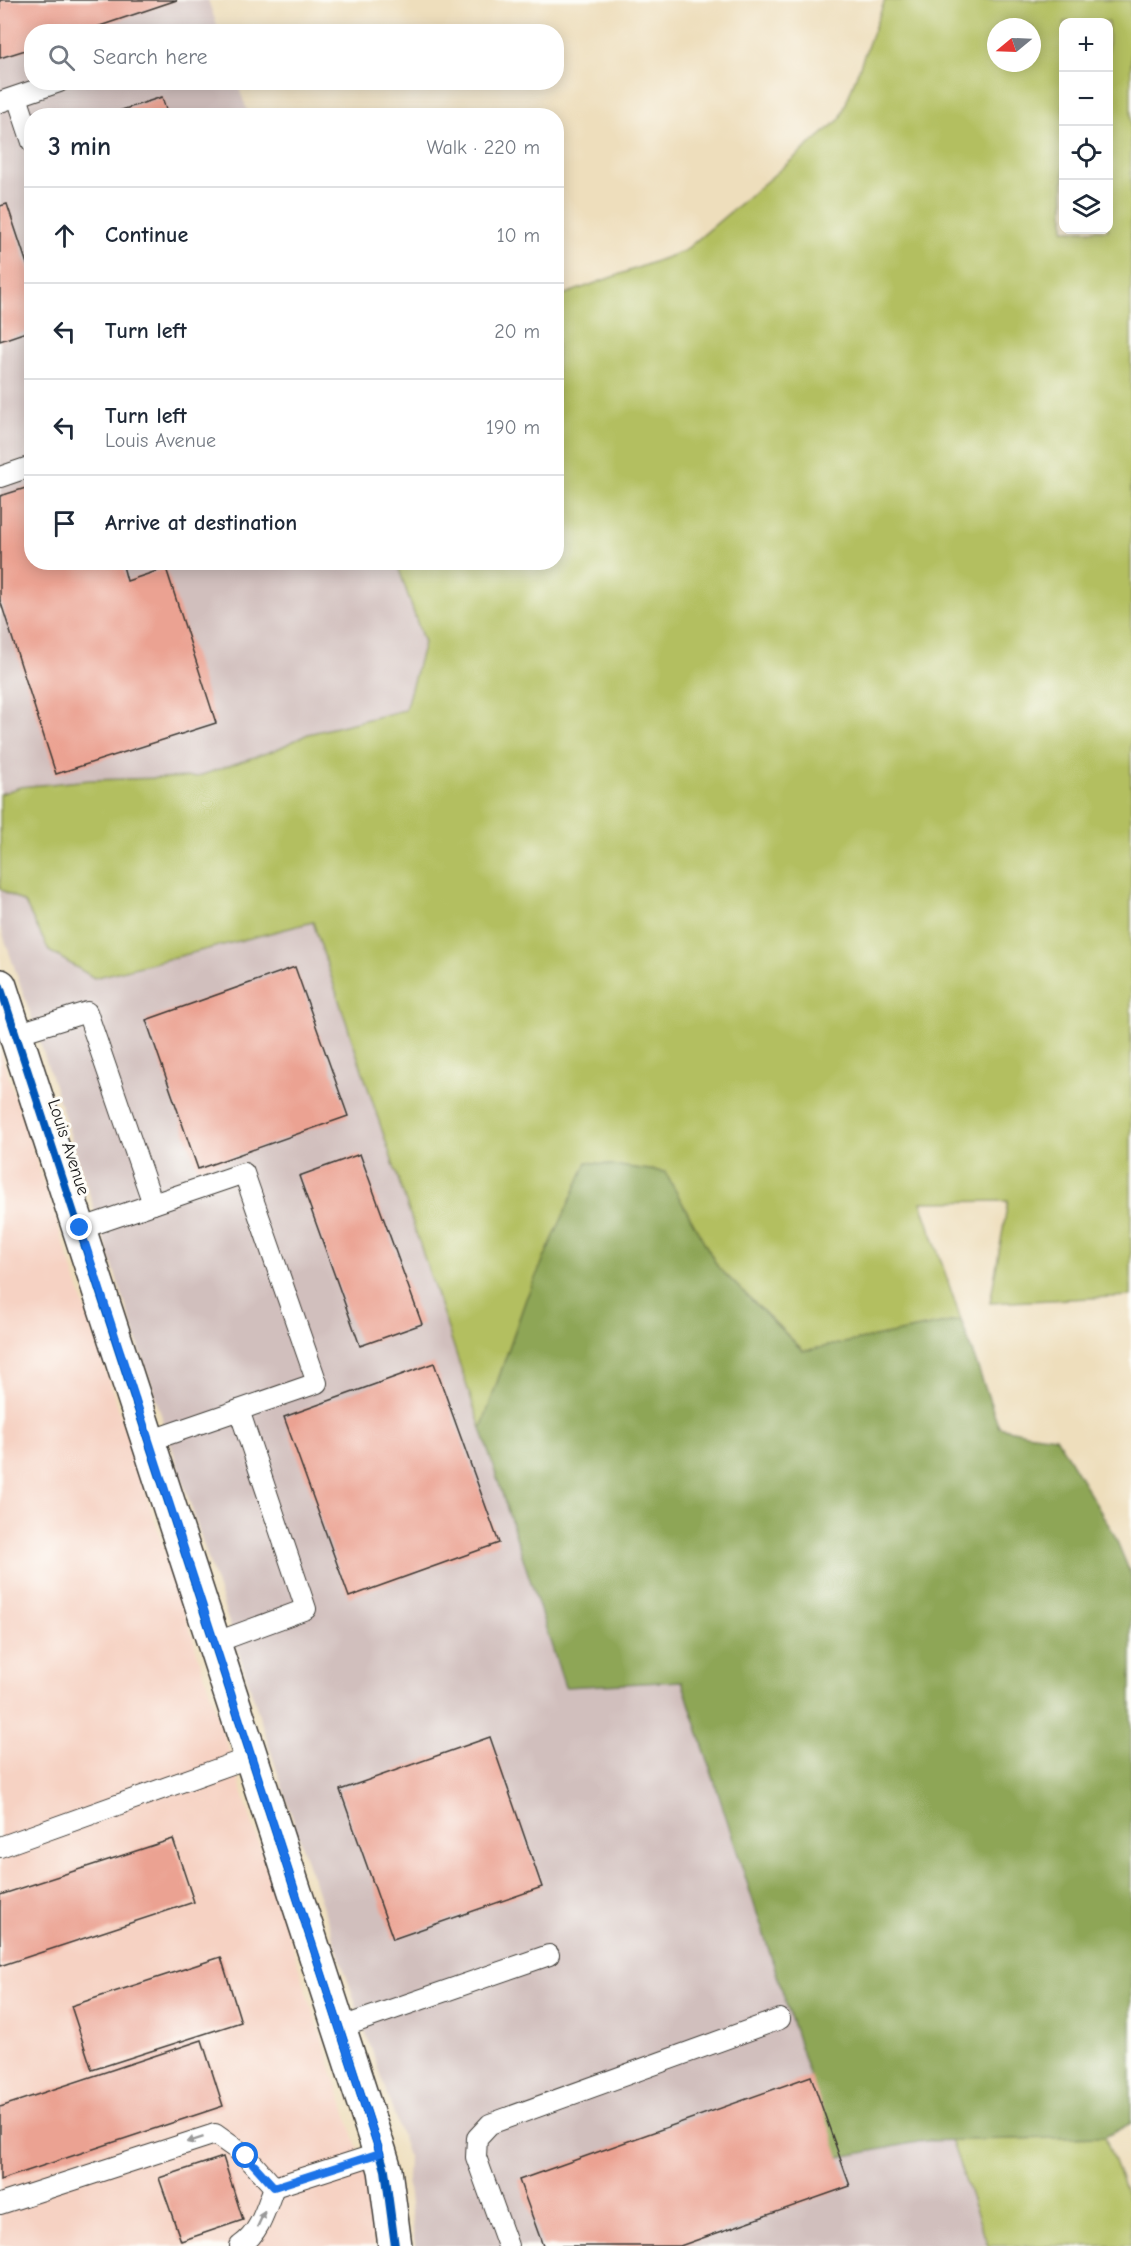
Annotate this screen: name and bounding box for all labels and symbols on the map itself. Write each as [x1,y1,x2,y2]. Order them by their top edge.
north arrow [987,18,1041,72]
street label: Louis Avenue [43,1096,94,1198]
route end [66,1214,92,1240]
one-way arrow [186,2136,204,2146]
route start [232,2142,258,2168]
one-way arrow [256,2210,266,2228]

